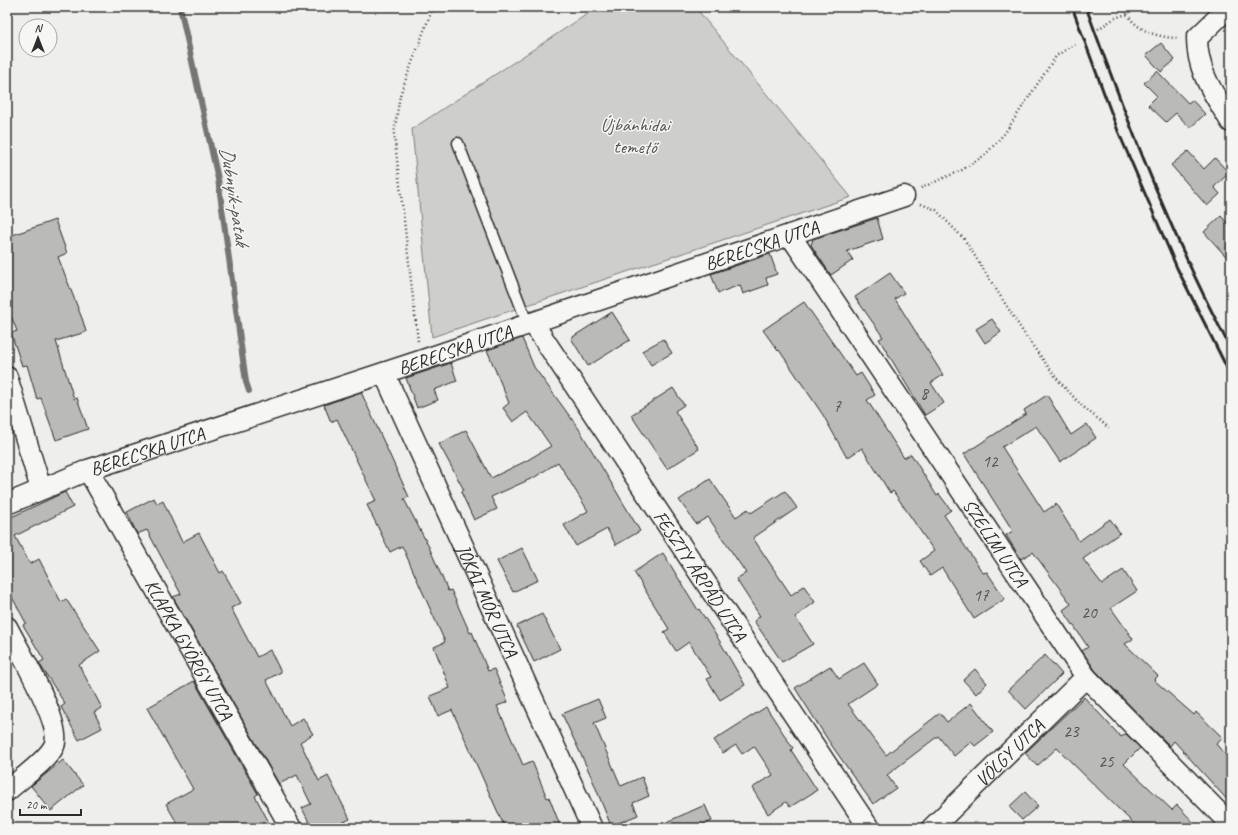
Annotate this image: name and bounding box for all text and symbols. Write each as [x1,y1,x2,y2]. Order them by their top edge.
north arrow [18,18,58,58]
text: N [35,21,44,35]
park label: Újbánhidai temető [601,113,672,159]
water label: Dubnyik-patak [214,145,255,251]
street label: BERECSKA UTCA [702,215,822,276]
street label: BERECSKA UTCA [395,319,516,380]
house number: 8 [920,383,930,404]
house number: 7 [833,396,842,417]
street label: BERECSKA UTCA [87,421,208,481]
house number: 12 [982,451,999,472]
street label: SZELIM UTCA [957,494,1034,593]
street label: FESZTY ÁRPÁD UTCA [648,506,752,646]
street label: JÓKAI MÓR UTCA [450,540,523,661]
street label: KLAPKA GYÖRGY UTCA [139,575,238,725]
house number: 17 [973,585,990,606]
house number: 20 [1081,602,1098,623]
street label: VÖLGY UTCA [970,714,1049,792]
house number: 23 [1063,721,1080,742]
house number: 25 [1098,751,1115,772]
scale bar [20,791,81,817]
text: 20 m [26,797,48,813]

